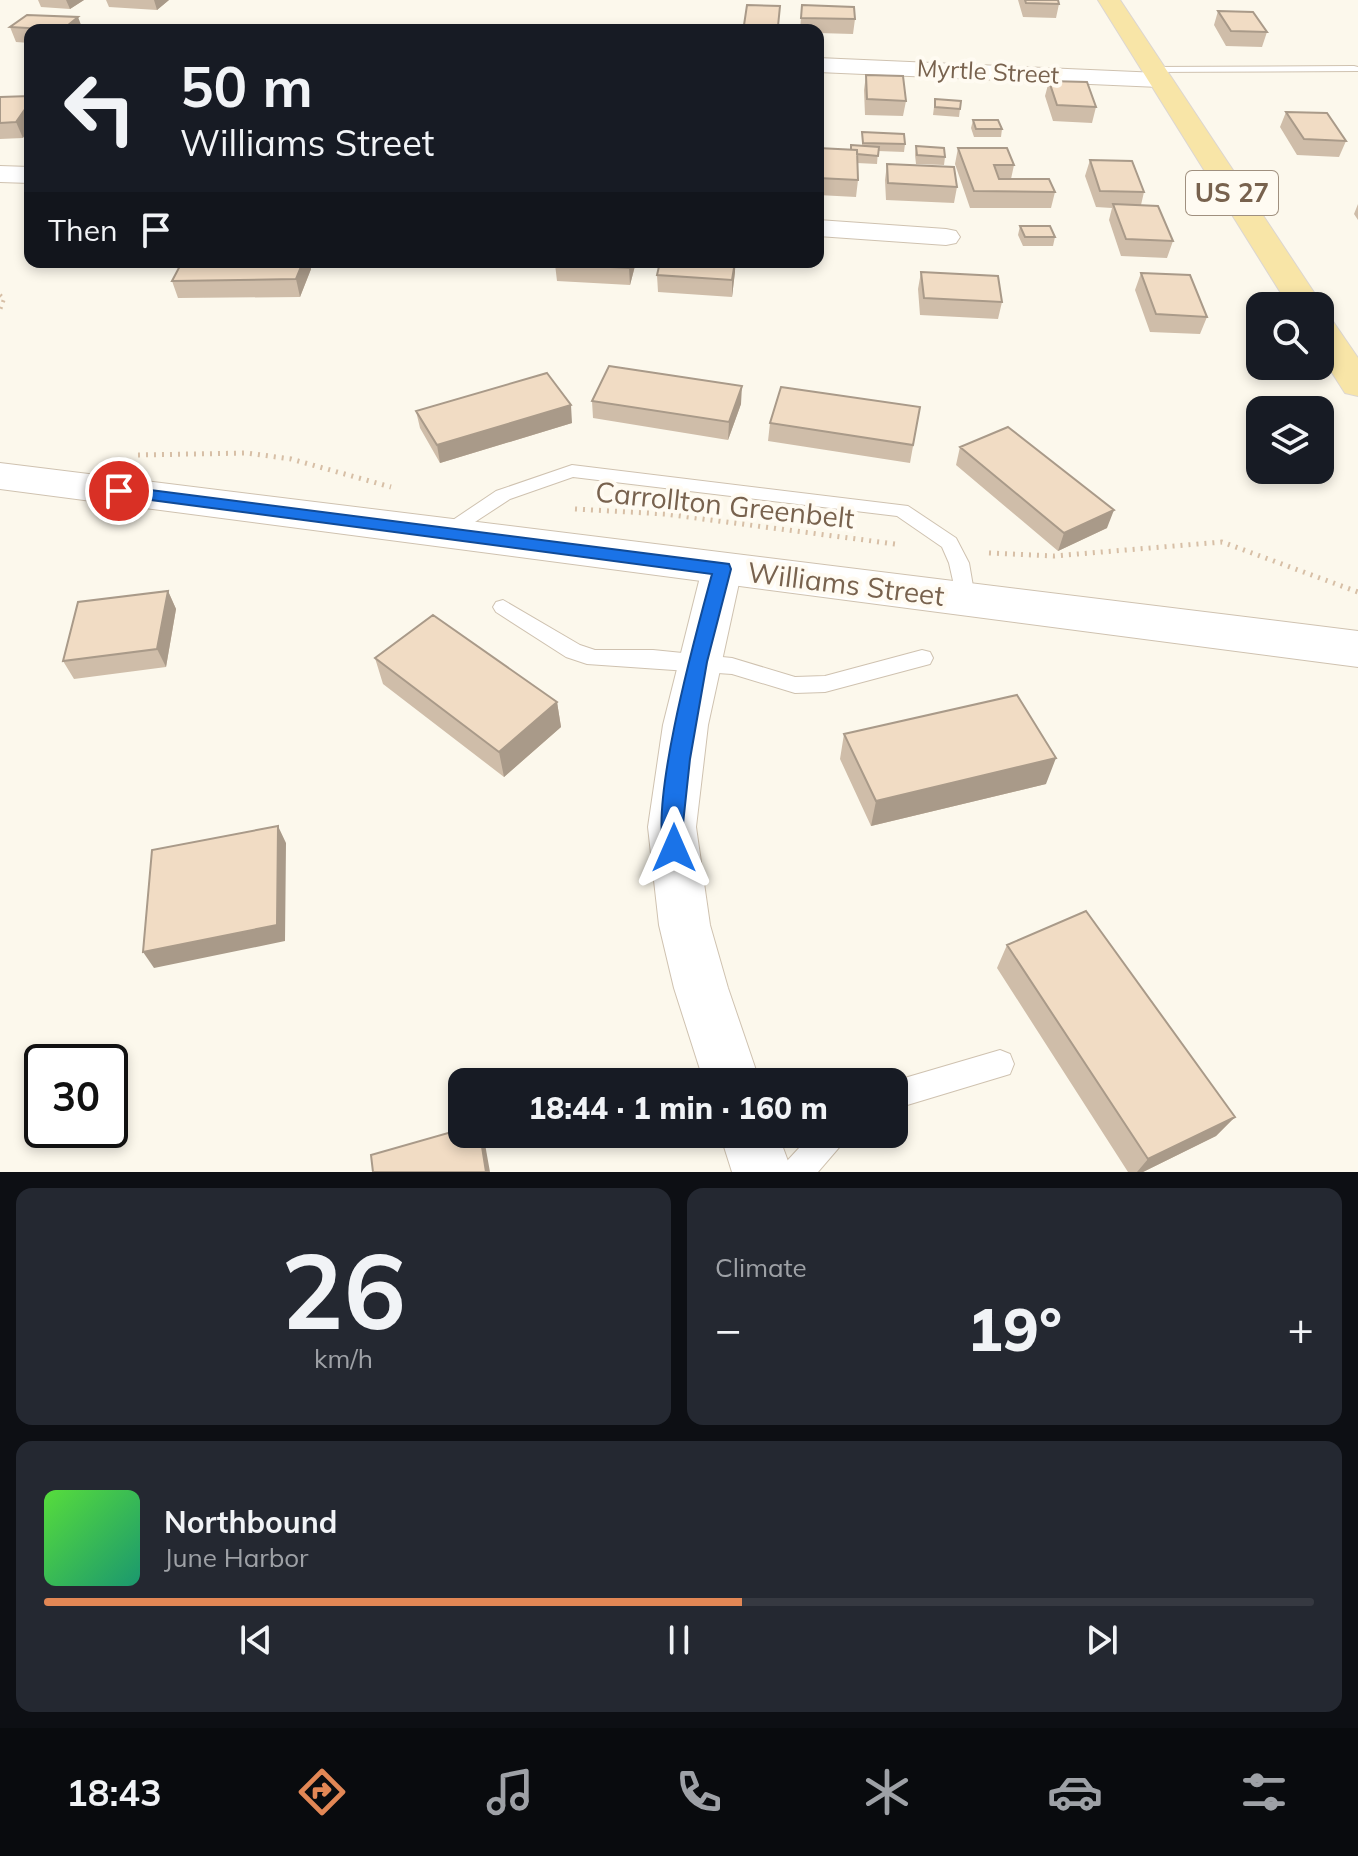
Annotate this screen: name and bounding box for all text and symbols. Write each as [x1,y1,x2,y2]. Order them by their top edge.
text: 50 m [180,51,313,121]
street label: Myrtle Street [916,52,1060,90]
icon: left [48,56,152,160]
text: Williams Street [180,120,434,165]
road number: US 27 [1186,171,1278,215]
icon: arrive [134,208,178,252]
text: Then [48,211,118,249]
map controls [1246,292,1334,484]
button: search [1246,292,1334,380]
button: layers [1246,396,1334,484]
pin [85,457,153,525]
icon: arrive [97,469,141,513]
street label: Carrollton Greenbelt [594,474,856,536]
street label: Williams Street [746,554,947,613]
position arrow [632,806,716,890]
speed limit sign: 30 [24,1044,128,1148]
text: 18:44 · 1 min · 160 m [528,1089,828,1127]
text: 26 [281,1224,406,1355]
text: Climate [715,1251,807,1284]
text: 19° [967,1291,1062,1366]
text: − [715,1301,741,1356]
text: + [1288,1301,1314,1356]
text: km/h [314,1342,373,1375]
text: Northbound [164,1503,337,1541]
text: June Harbor [164,1541,309,1574]
icon: previous [234,1618,278,1662]
icon: pause [657,1618,701,1662]
icon: next [1080,1618,1124,1662]
icon: directions [294,1764,350,1820]
icon: music [482,1764,538,1820]
icon: phone [671,1764,727,1820]
icon: climate [859,1764,915,1820]
icon: car [1047,1764,1103,1820]
icon: filters [1236,1764,1292,1820]
text: 18:43 [66,1770,162,1815]

